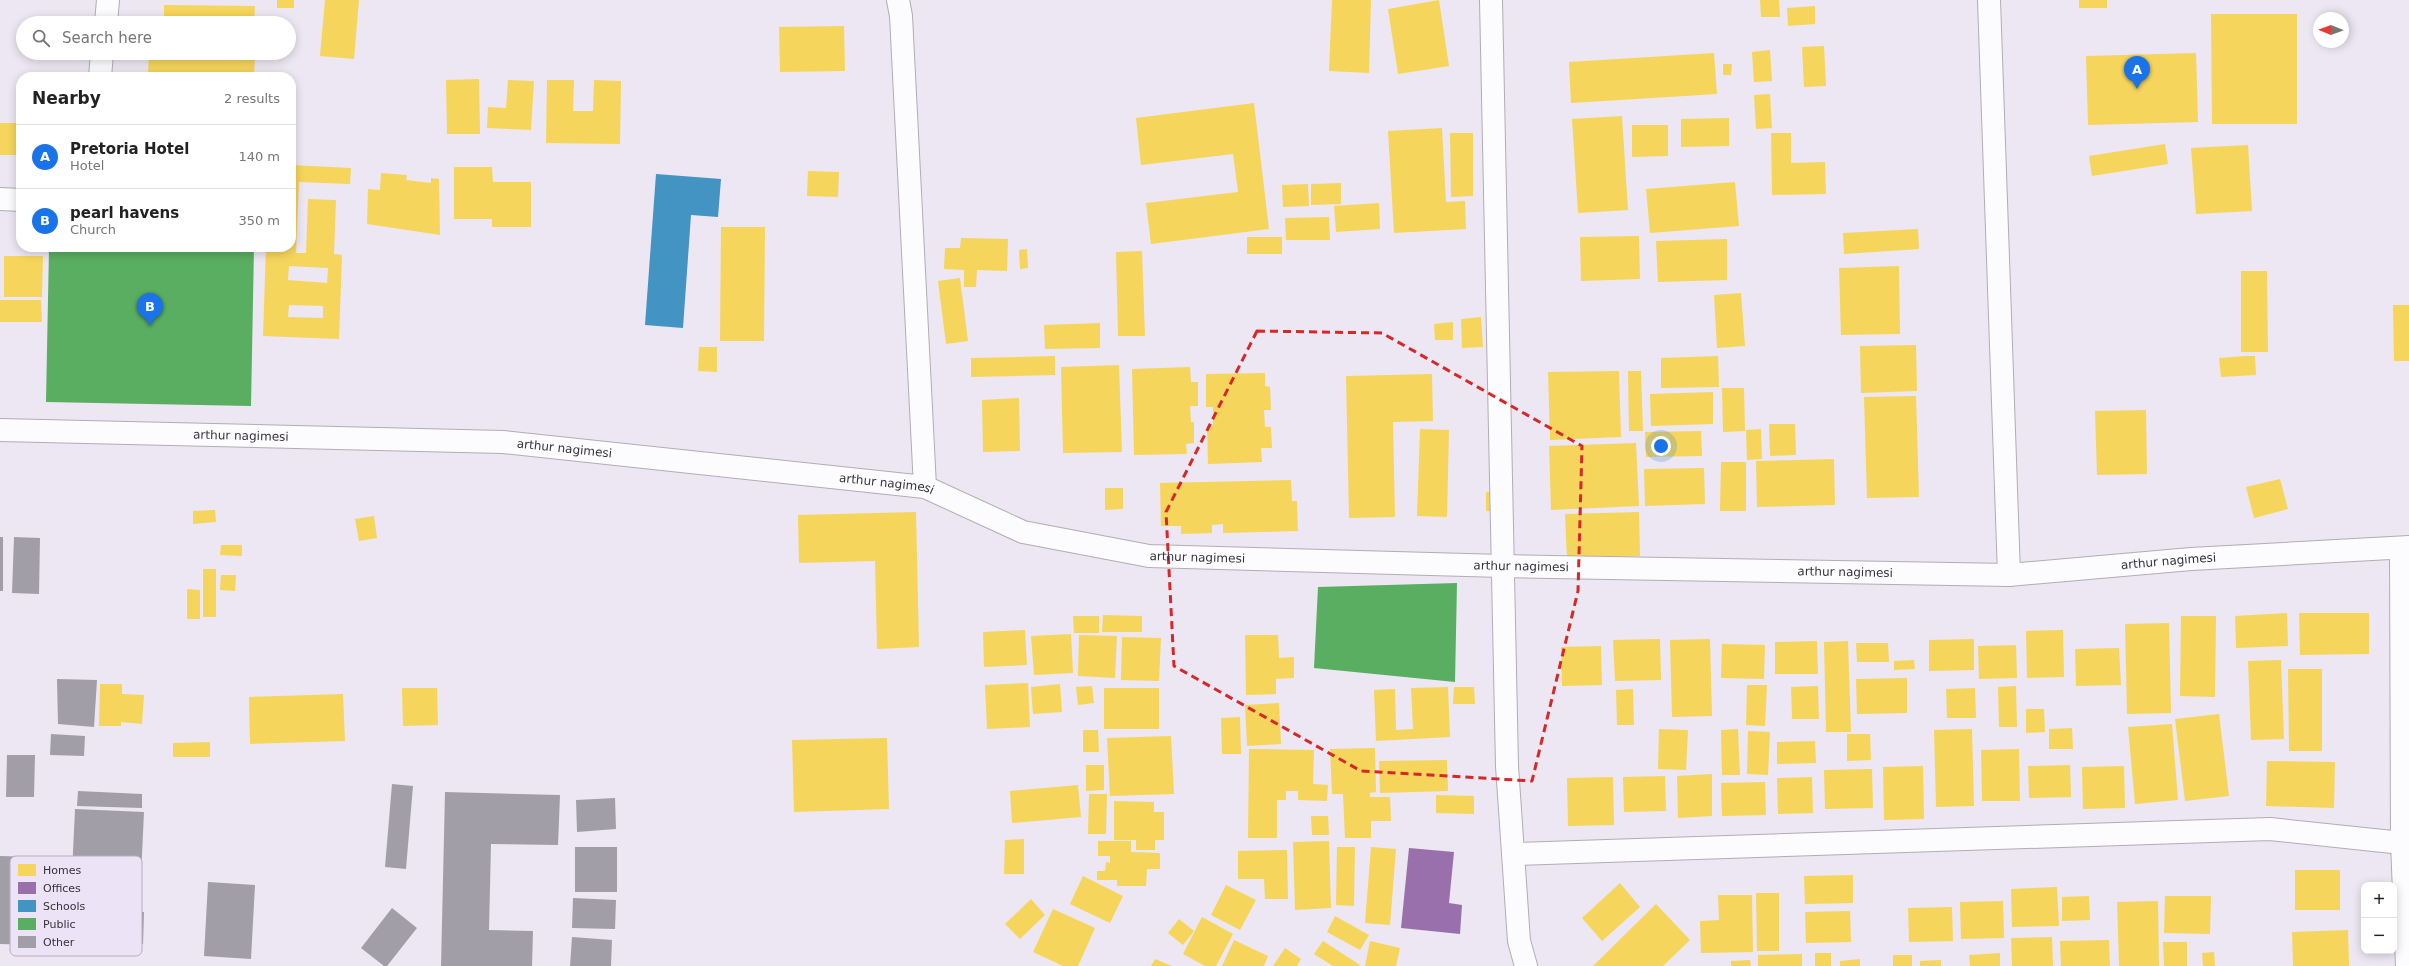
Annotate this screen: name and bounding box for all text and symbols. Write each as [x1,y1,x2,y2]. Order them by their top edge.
north arrow [2313,12,2349,48]
search box [16,16,296,60]
icon: search [30,27,52,49]
text: Search here [62,29,152,47]
pin: A [2124,56,2150,89]
text: Nearby [32,88,101,108]
text: 2 results [224,91,280,106]
text: Pretoria Hotel [70,140,189,158]
text: A [40,149,50,164]
text: 140 m [238,149,280,164]
text: Hotel [70,158,104,173]
text: pearl havens [70,204,179,222]
text: B [40,213,50,228]
text: 350 m [238,213,280,228]
text: Church [70,222,116,237]
pin: B [137,293,163,326]
street label: arthur nagimesi [193,428,289,444]
your location [1651,436,1671,456]
street label: arthur nagimesi [516,437,613,461]
street label: arthur nagimesi [838,471,936,497]
street label: arthur nagimesi [1149,549,1245,566]
street label: arthur nagimesi [2120,551,2217,572]
street label: arthur nagimesi [1473,558,1569,574]
street label: arthur nagimesi [1797,564,1893,580]
legend [10,856,142,956]
text: Homes [43,864,81,877]
text: Offices [43,882,81,895]
map controls [2361,882,2397,954]
button: + [2361,882,2397,918]
text: Schools [43,900,86,913]
text: Public [43,918,76,931]
button: − [2361,918,2397,954]
text: Other [43,936,75,949]

